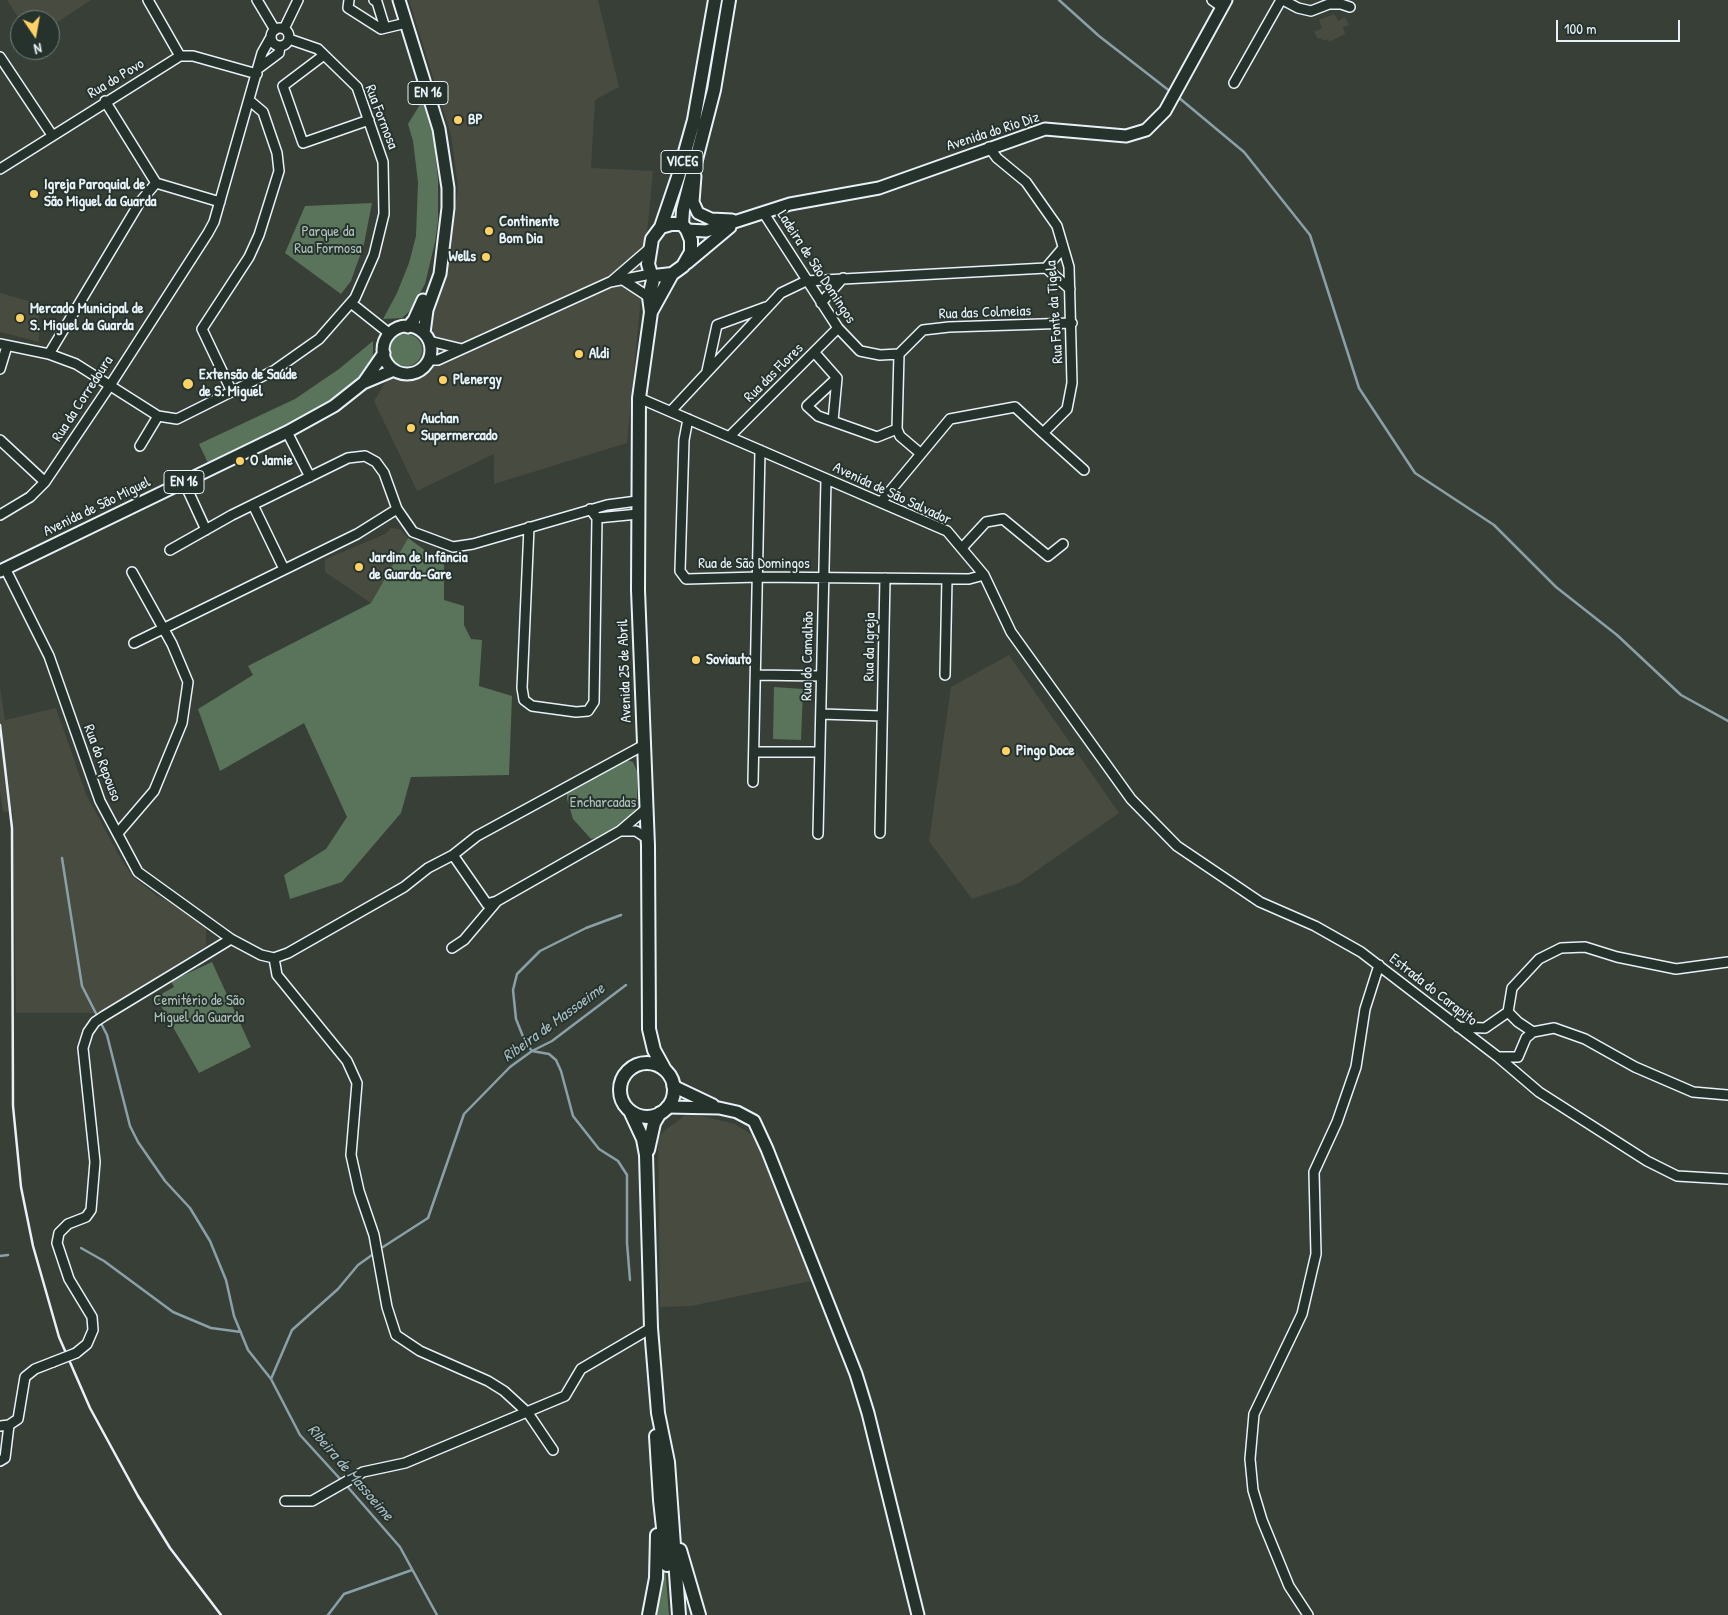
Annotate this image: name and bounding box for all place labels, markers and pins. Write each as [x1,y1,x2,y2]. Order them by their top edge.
place label: BP [468,111,483,129]
marker: BP [452,114,464,126]
place label: Igreja Paroquial de São Miguel da Guarda [44,176,156,211]
marker: Igreja Paroquial de São Miguel da Guarda [28,188,40,200]
place label: Continente Bom Dia [499,213,559,248]
marker: Continente Bom Dia [483,225,495,237]
place label: Wells [449,248,476,266]
marker: Wells [480,251,492,263]
place label: Mercado Municipal de S. Miguel da Guarda [30,300,144,335]
marker: Mercado Municipal de S. Miguel da Guarda [14,312,26,324]
place label: Aldi [589,345,610,363]
marker: Aldi [573,348,585,360]
place label: Extensão de Saúde de S. Miguel [199,366,297,401]
place label: Plenergy [453,371,502,389]
marker: Plenergy [437,374,449,386]
marker: Extensão de Saúde de S. Miguel [181,377,195,391]
place label: Auchan Supermercado [421,410,498,445]
marker: Auchan Supermercado [405,422,417,434]
place label: O Jamie [250,452,293,470]
marker: O Jamie [234,455,246,467]
place label: Jardim de Infância de Guarda-Gare [369,549,468,584]
marker: Jardim de Infância de Guarda-Gare [353,561,365,573]
place label: Soviauto [706,651,751,669]
marker: Soviauto [690,654,702,666]
place label: Pingo Doce [1016,742,1074,760]
marker: Pingo Doce [1000,745,1012,757]

